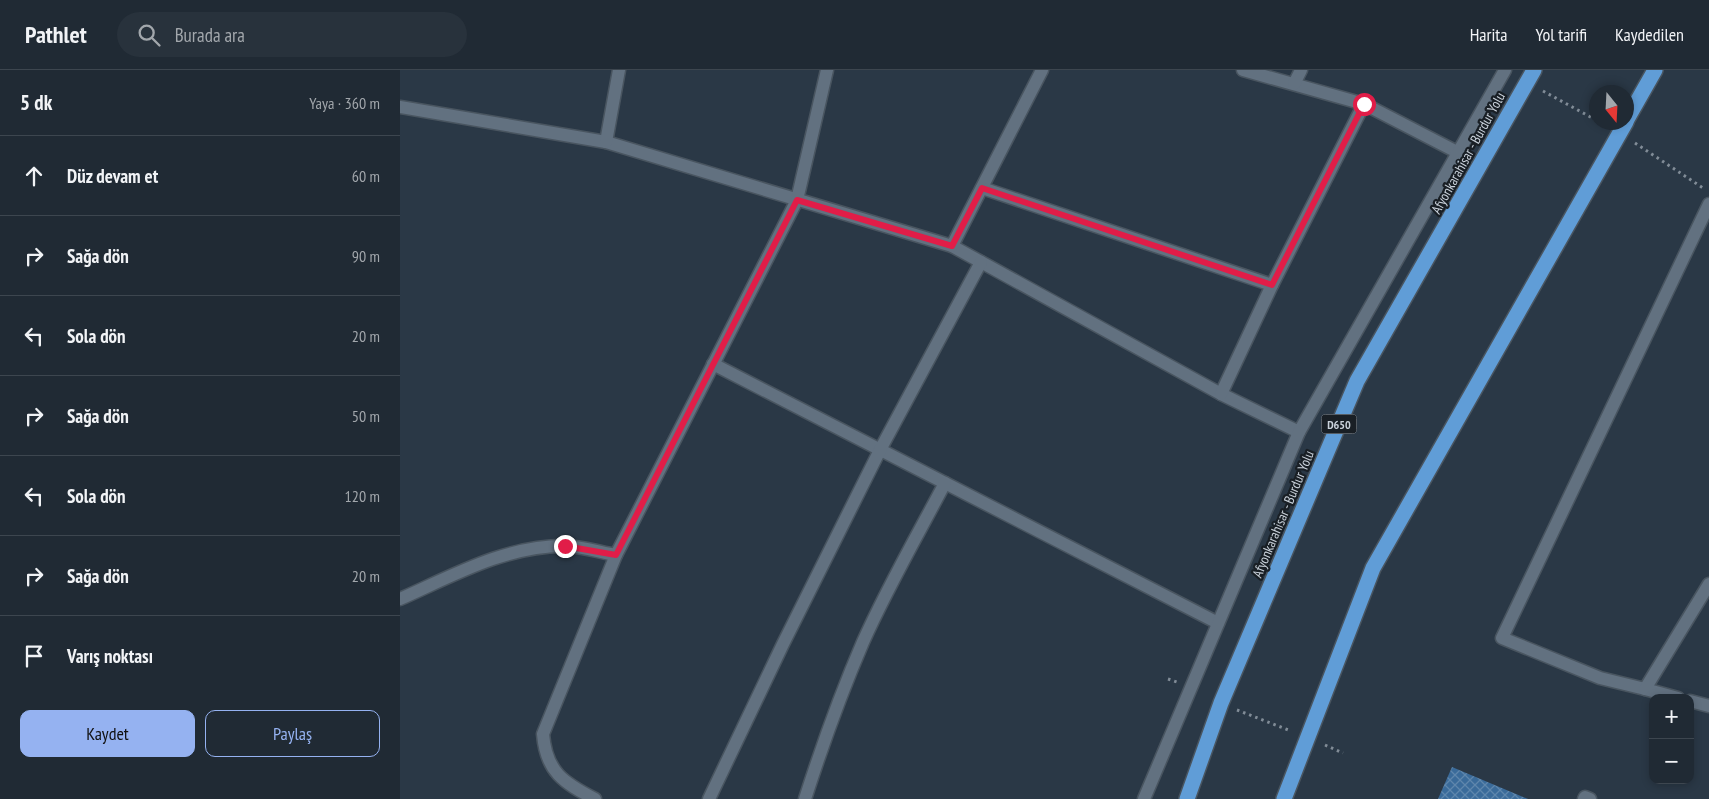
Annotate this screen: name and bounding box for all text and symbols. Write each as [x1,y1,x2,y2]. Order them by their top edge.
search box [117,12,467,57]
text: Pathlet [25,19,87,50]
icon: search [135,21,163,49]
text: Burada ara [175,23,245,47]
text: Harita [1470,23,1508,46]
text: Yol tarifi [1536,23,1587,46]
text: Kaydedilen [1615,23,1684,46]
north arrow [1589,85,1634,130]
text: 5 dk [20,89,52,116]
street label: Afyonkarahisar - Burdur Yolu [1427,89,1509,217]
text: Yaya · 360 m [309,93,380,113]
route start [1353,93,1376,116]
icon: ahead [20,162,48,190]
text: Düz devam et [67,164,158,188]
text: 60 m [352,166,380,186]
icon: right [20,242,48,270]
text: Sağa dön [67,244,129,268]
text: 90 m [352,246,380,266]
icon: left [20,322,48,350]
text: Sola dön [67,324,126,348]
text: 20 m [352,326,380,346]
icon: right [20,402,48,430]
text: Sağa dön [67,404,129,428]
text: 50 m [352,406,380,426]
road number: D650 [1322,414,1356,434]
street label: Afyonkarahisar - Burdur Yolu [1248,448,1318,580]
icon: left [20,482,48,510]
text: Sola dön [67,484,126,508]
text: 120 m [345,486,380,506]
route end [554,535,577,558]
icon: right [20,562,48,590]
text: Sağa dön [67,564,129,588]
text: 20 m [352,566,380,586]
icon: arrive [20,642,48,670]
text: Varış noktası [67,644,153,668]
map controls [1649,694,1694,784]
button: + [1649,694,1694,739]
button: Kaydet [20,710,195,757]
button: Paylaş [205,710,380,757]
button: − [1649,739,1694,784]

